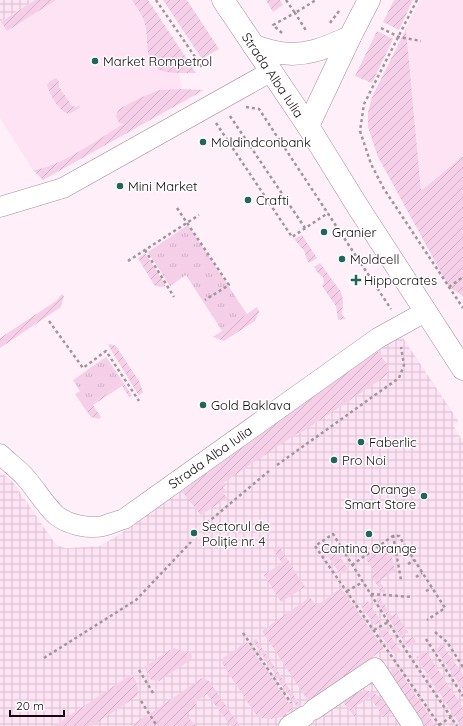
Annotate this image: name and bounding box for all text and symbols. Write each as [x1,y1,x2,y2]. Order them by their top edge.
street label: Strada Alba Iulia [239,30,307,120]
place label: Market Rompetrol [103,53,212,69]
marker: Market Rompetrol [90,56,100,66]
place label: Moldindconbank [211,134,311,150]
marker: Moldindconbank [198,137,208,147]
place label: Mini Market [128,178,197,194]
marker: Mini Market [115,181,125,191]
place label: Crafti [256,192,289,208]
marker: Crafti [243,195,253,205]
place label: Granier [332,224,376,240]
marker: Granier [319,227,329,237]
place label: Moldcell [350,251,399,267]
marker: Moldcell [337,254,347,264]
place label: Hippocrates [364,272,437,288]
marker: Hippocrates [351,275,361,285]
place label: Gold Baklava [211,397,291,413]
marker: Gold Baklava [198,400,208,410]
street label: Strada Alba Iulia [165,422,255,492]
place label: Faberlic [369,434,417,450]
marker: Faberlic [356,437,366,447]
place label: Pro Noi [342,452,386,468]
marker: Pro Noi [329,455,339,465]
place label: Orange Smart Store [344,481,416,512]
marker: Orange Smart Store [419,491,429,501]
place label: Sectorul de Poliție nr. 4 [202,518,270,549]
marker: Sectorul de Poliție nr. 4 [189,528,199,538]
marker: Cantina Orange [364,529,374,539]
place label: Cantina Orange [321,540,417,556]
scale bar [10,692,64,718]
text: 20 m [16,698,44,713]

